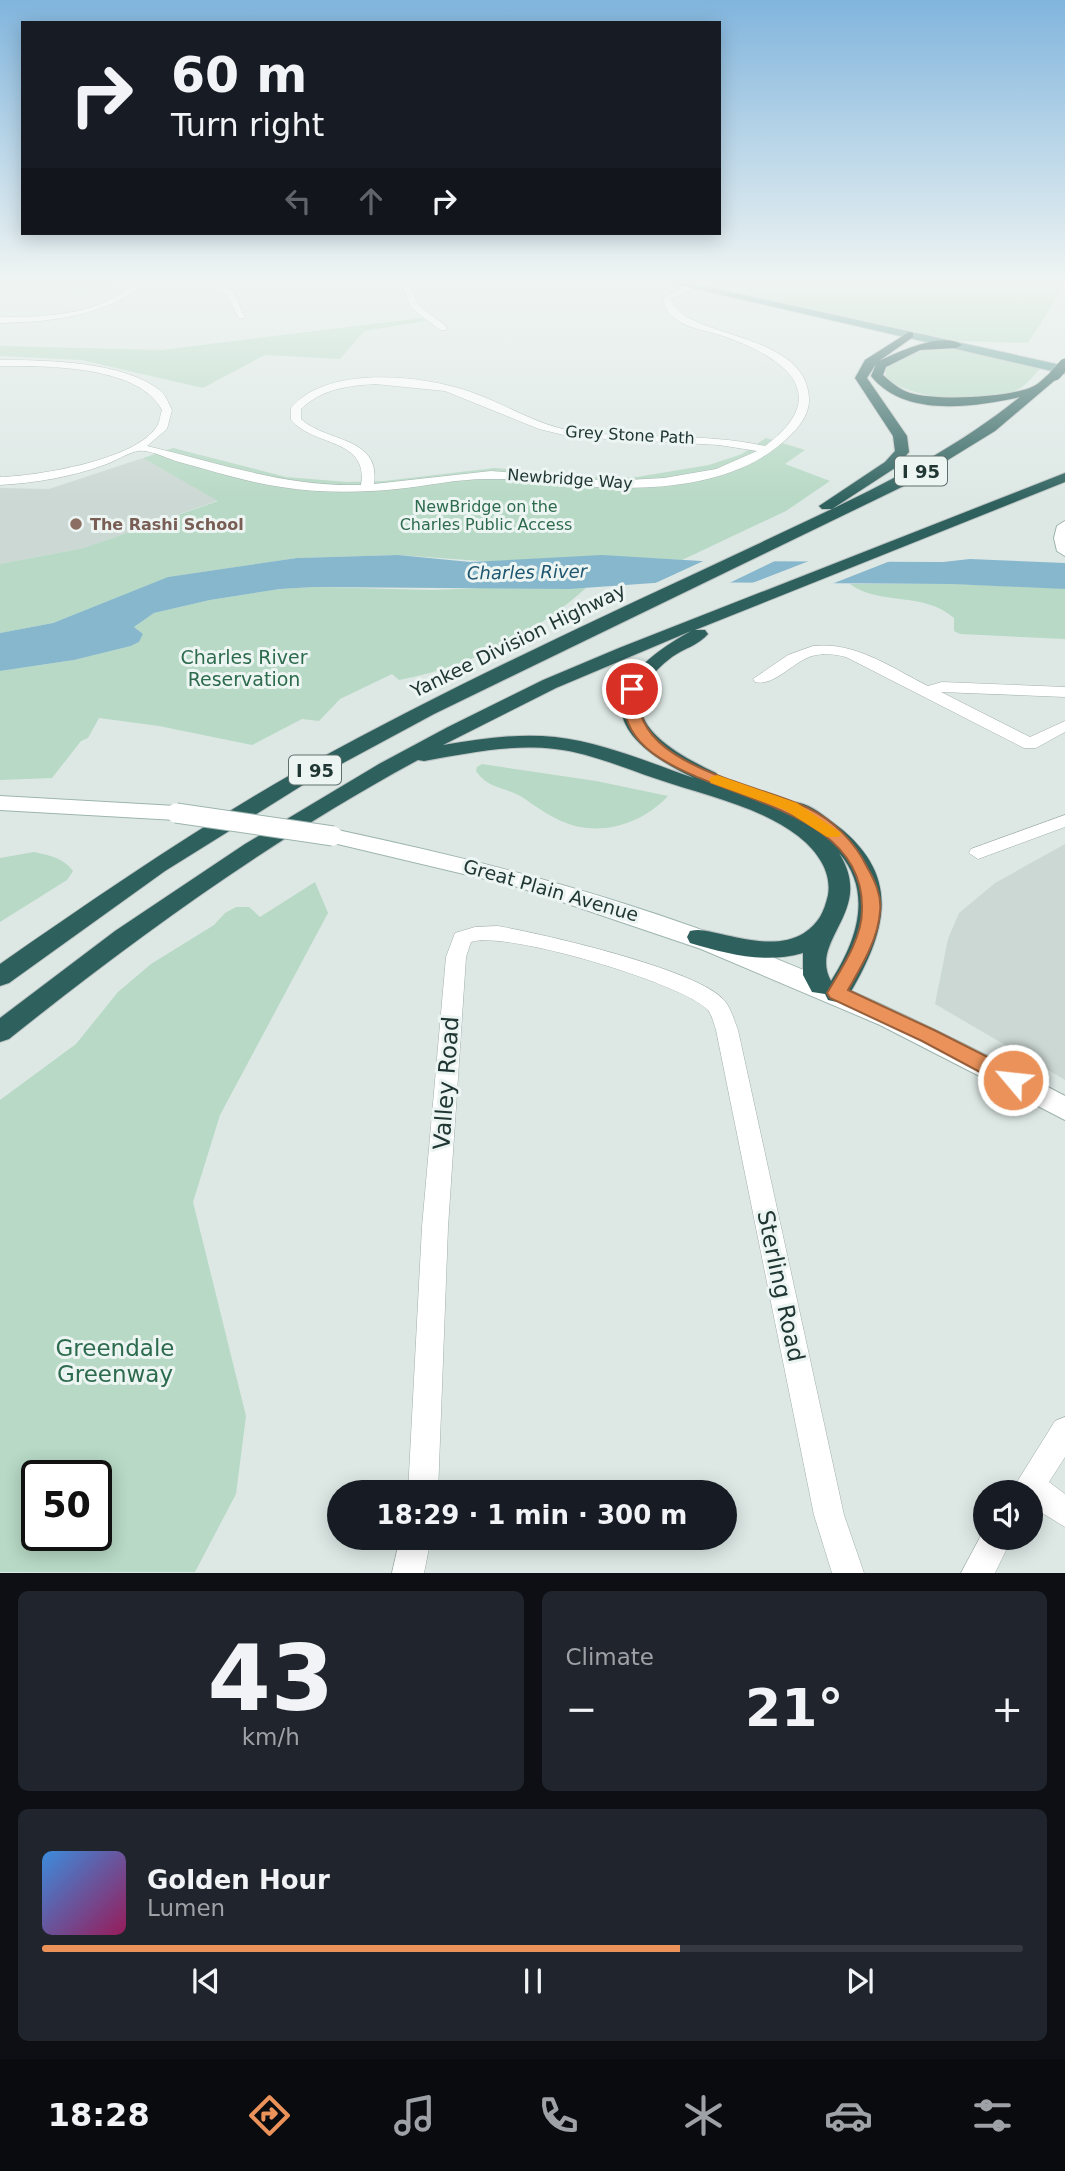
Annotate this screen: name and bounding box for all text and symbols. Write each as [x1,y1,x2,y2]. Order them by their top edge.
text: 60 m [171,47,307,104]
icon: right [56,49,147,140]
text: Turn right [171,106,324,144]
icon: left [279,182,317,220]
icon: ahead [352,182,390,220]
icon: right [425,182,463,220]
street label: Grey Stone Path [565,422,695,448]
road number: I 95 [895,457,947,486]
street label: Newbridge Way [507,465,633,493]
park label: NewBridge on the Charles Public Access [400,497,572,534]
place label: The Rashi School [90,515,244,534]
marker: The Rashi School [68,516,84,532]
water label: Charles River [467,560,589,584]
street label: Yankee Division Highway [406,578,629,702]
park label: Charles River Reservation [181,646,308,690]
pin [602,659,662,719]
icon: arrive [613,670,651,708]
road number: I 95 [289,756,341,784]
street label: Great Plain Avenue [461,854,641,926]
street label: Valley Road [428,1015,464,1151]
position arrow [976,1043,1050,1117]
street label: Sterling Road [752,1208,810,1364]
park label: Greendale Greenway [56,1335,174,1387]
speed limit sign: 50 [21,1460,112,1551]
map controls [973,1480,1043,1550]
button: sound [973,1480,1043,1550]
text: 18:29 · 1 min · 300 m [377,1500,687,1530]
text: 43 [207,1626,334,1731]
text: Climate [566,1644,654,1670]
text: 21° [745,1678,843,1738]
text: − [566,1687,597,1731]
text: + [991,1687,1023,1731]
text: km/h [242,1724,300,1750]
text: Golden Hour [147,1865,330,1895]
text: Lumen [147,1895,225,1921]
icon: previous [187,1962,225,2000]
icon: pause [514,1962,552,2000]
icon: next [841,1962,879,2000]
icon: directions [245,2091,294,2140]
icon: music [390,2091,439,2140]
icon: phone [534,2091,583,2140]
icon: climate [679,2091,728,2140]
icon: car [824,2091,873,2140]
icon: filters [968,2091,1017,2140]
text: 18:28 [48,2096,150,2134]

